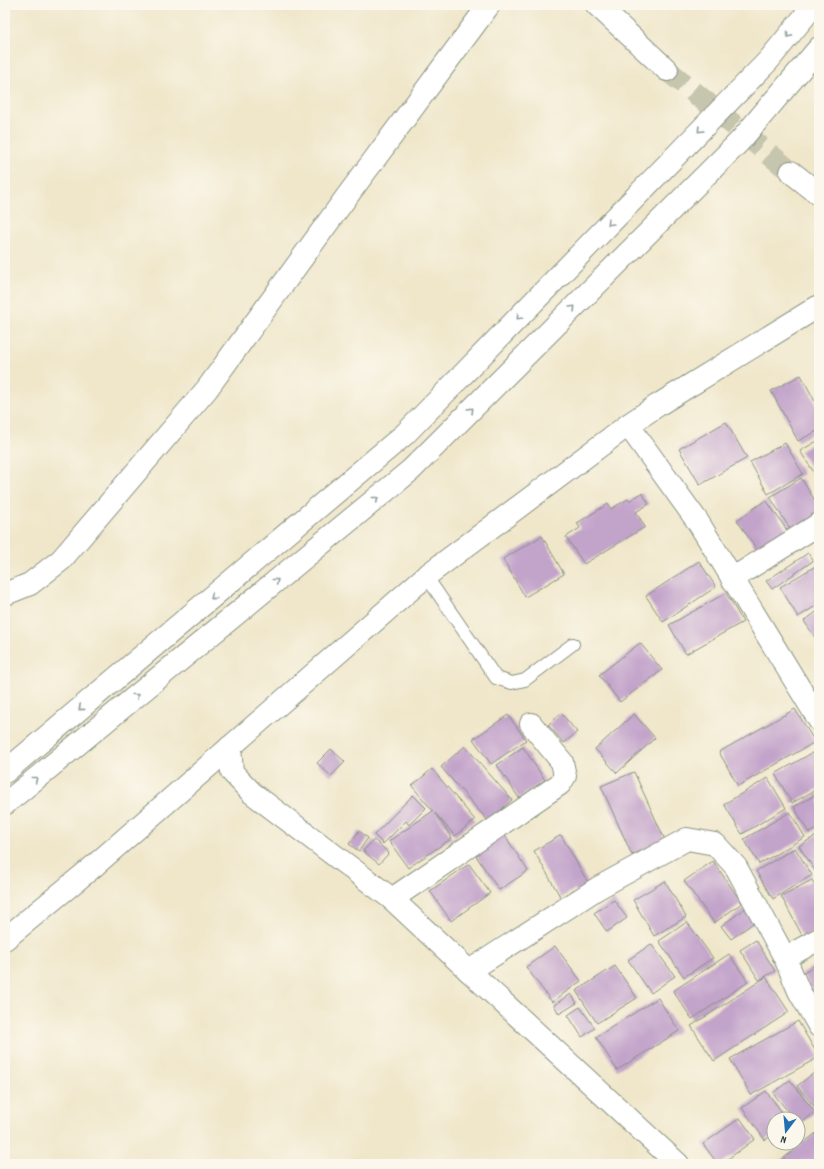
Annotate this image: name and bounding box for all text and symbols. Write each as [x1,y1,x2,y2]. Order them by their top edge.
one-way arrow [787,30,794,38]
one-way arrow [698,125,705,133]
one-way arrow [607,218,615,226]
one-way arrow [568,305,576,313]
one-way arrow [517,312,524,319]
one-way arrow [466,407,474,415]
one-way arrow [372,496,379,503]
one-way arrow [271,579,278,586]
one-way arrow [210,593,217,600]
one-way arrow [131,694,138,701]
one-way arrow [79,704,86,711]
one-way arrow [31,776,38,783]
north arrow [766,1111,806,1151]
text: N [778,1130,789,1147]

